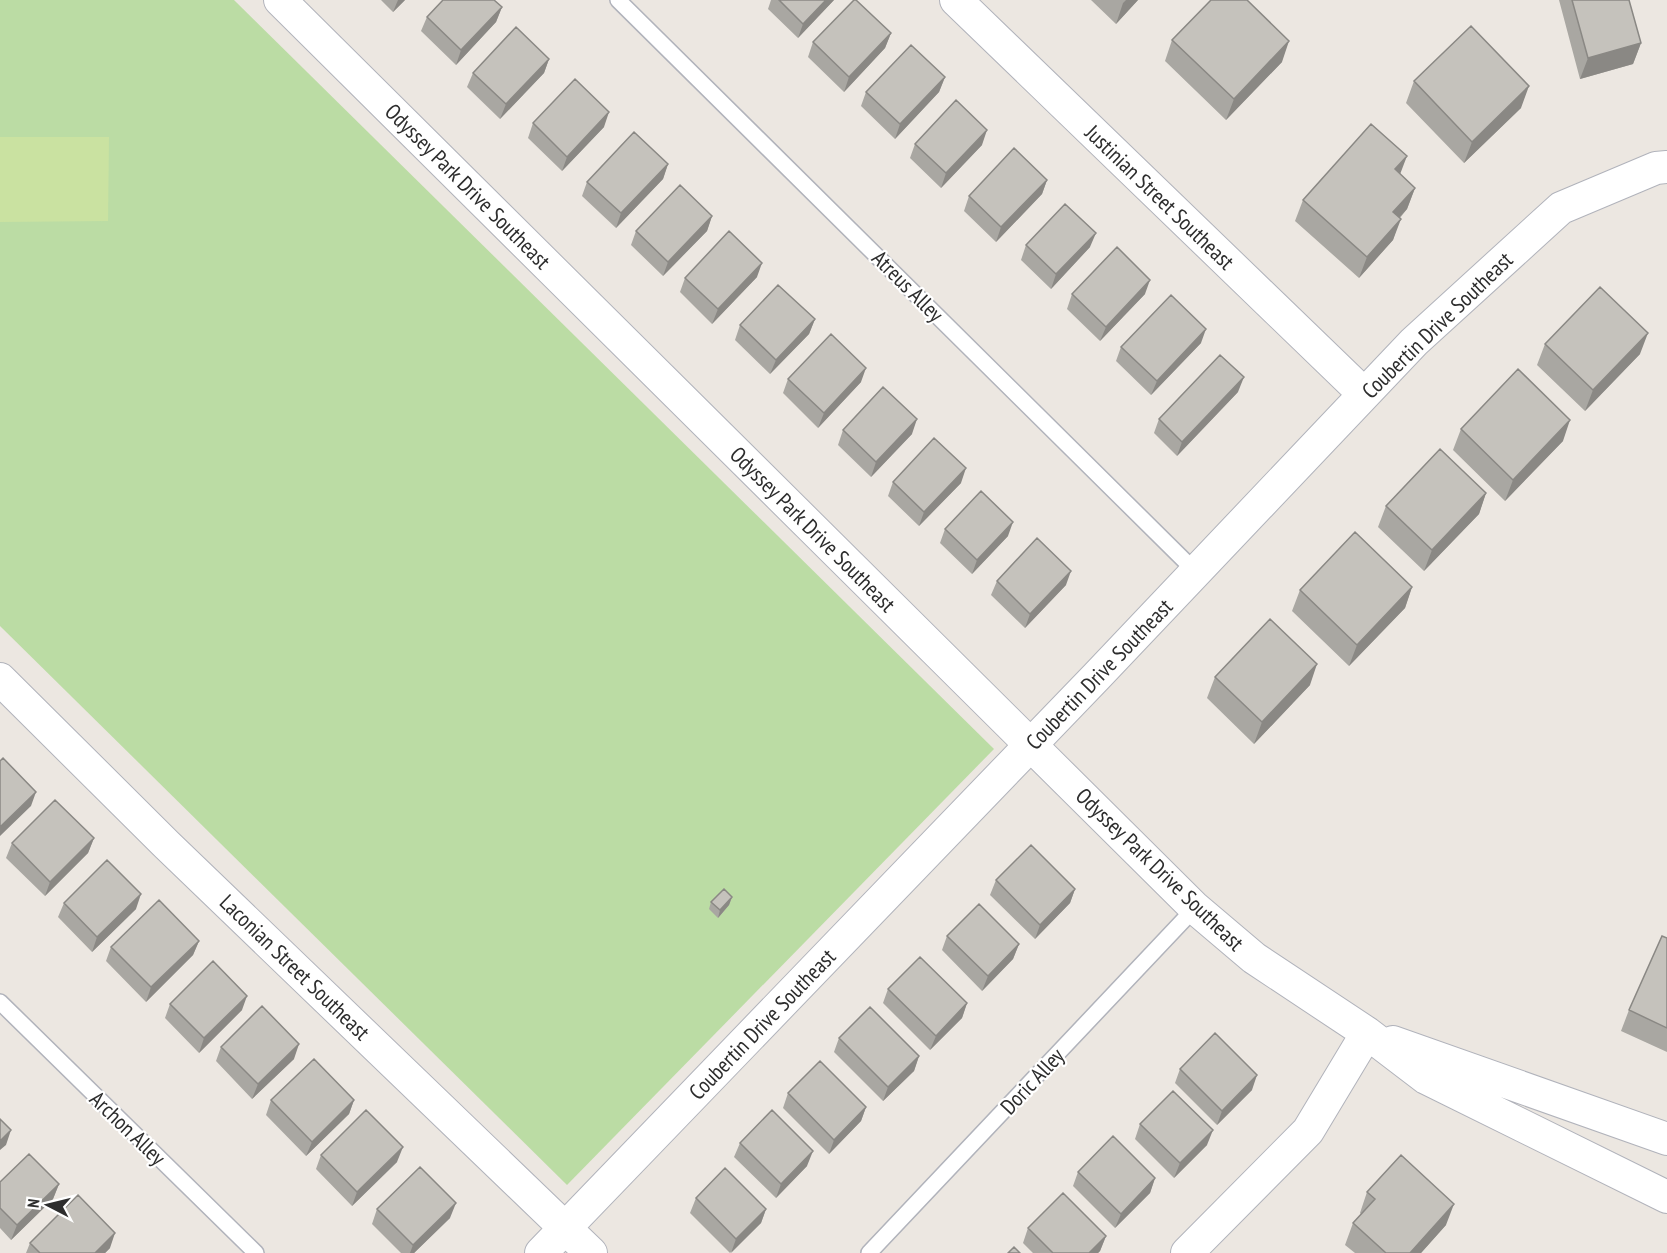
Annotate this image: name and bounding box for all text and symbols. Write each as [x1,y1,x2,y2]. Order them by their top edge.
street label: Odyssey Park Drive Southeast [379,97,557,275]
street label: Justinian Street Southeast [1079,118,1240,275]
street label: Atreus Alley [866,244,950,328]
street label: Coubertin Drive Southeast [1356,246,1518,404]
street label: Odyssey Park Drive Southeast [724,440,902,618]
street label: Coubertin Drive Southeast [1020,593,1178,755]
street label: Odyssey Park Drive Southeast [1070,782,1250,956]
street label: Laconian Street Southeast [214,888,376,1046]
street label: Coubertin Drive Southeast [683,943,841,1105]
street label: Doric Alley [994,1041,1070,1120]
street label: Archon Alley [84,1085,172,1172]
north arrow [18,1175,78,1235]
text: N [23,1198,44,1209]

